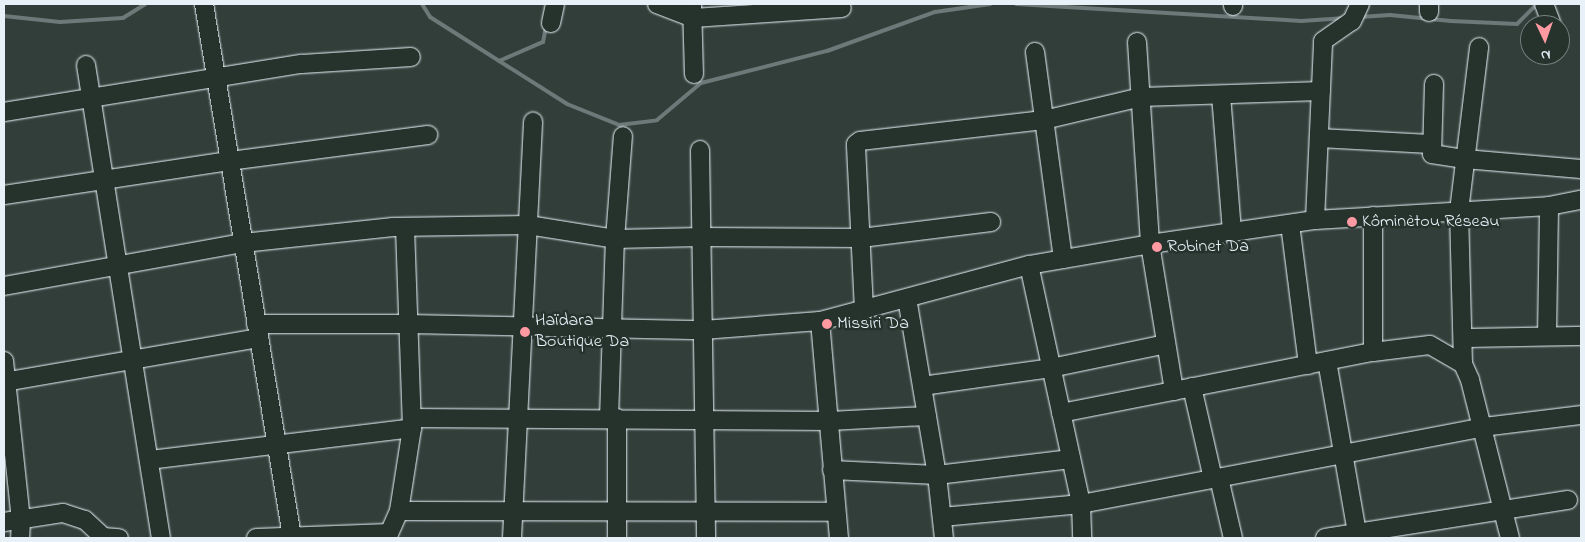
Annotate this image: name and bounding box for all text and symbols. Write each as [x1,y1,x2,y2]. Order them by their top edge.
north arrow [1520,15,1570,65]
text: N [1540,44,1551,65]
place label: Kôminètou Réseau [1362,211,1500,233]
marker: Kôminètou Réseau [1346,216,1358,228]
place label: Robinet Da [1167,236,1249,258]
marker: Robinet Da [1151,241,1163,253]
place label: Haïdara Boutique Da [535,311,629,354]
place label: Missiri Da [837,313,909,335]
marker: Missiri Da [821,318,833,330]
marker: Haïdara Boutique Da [519,326,531,338]

